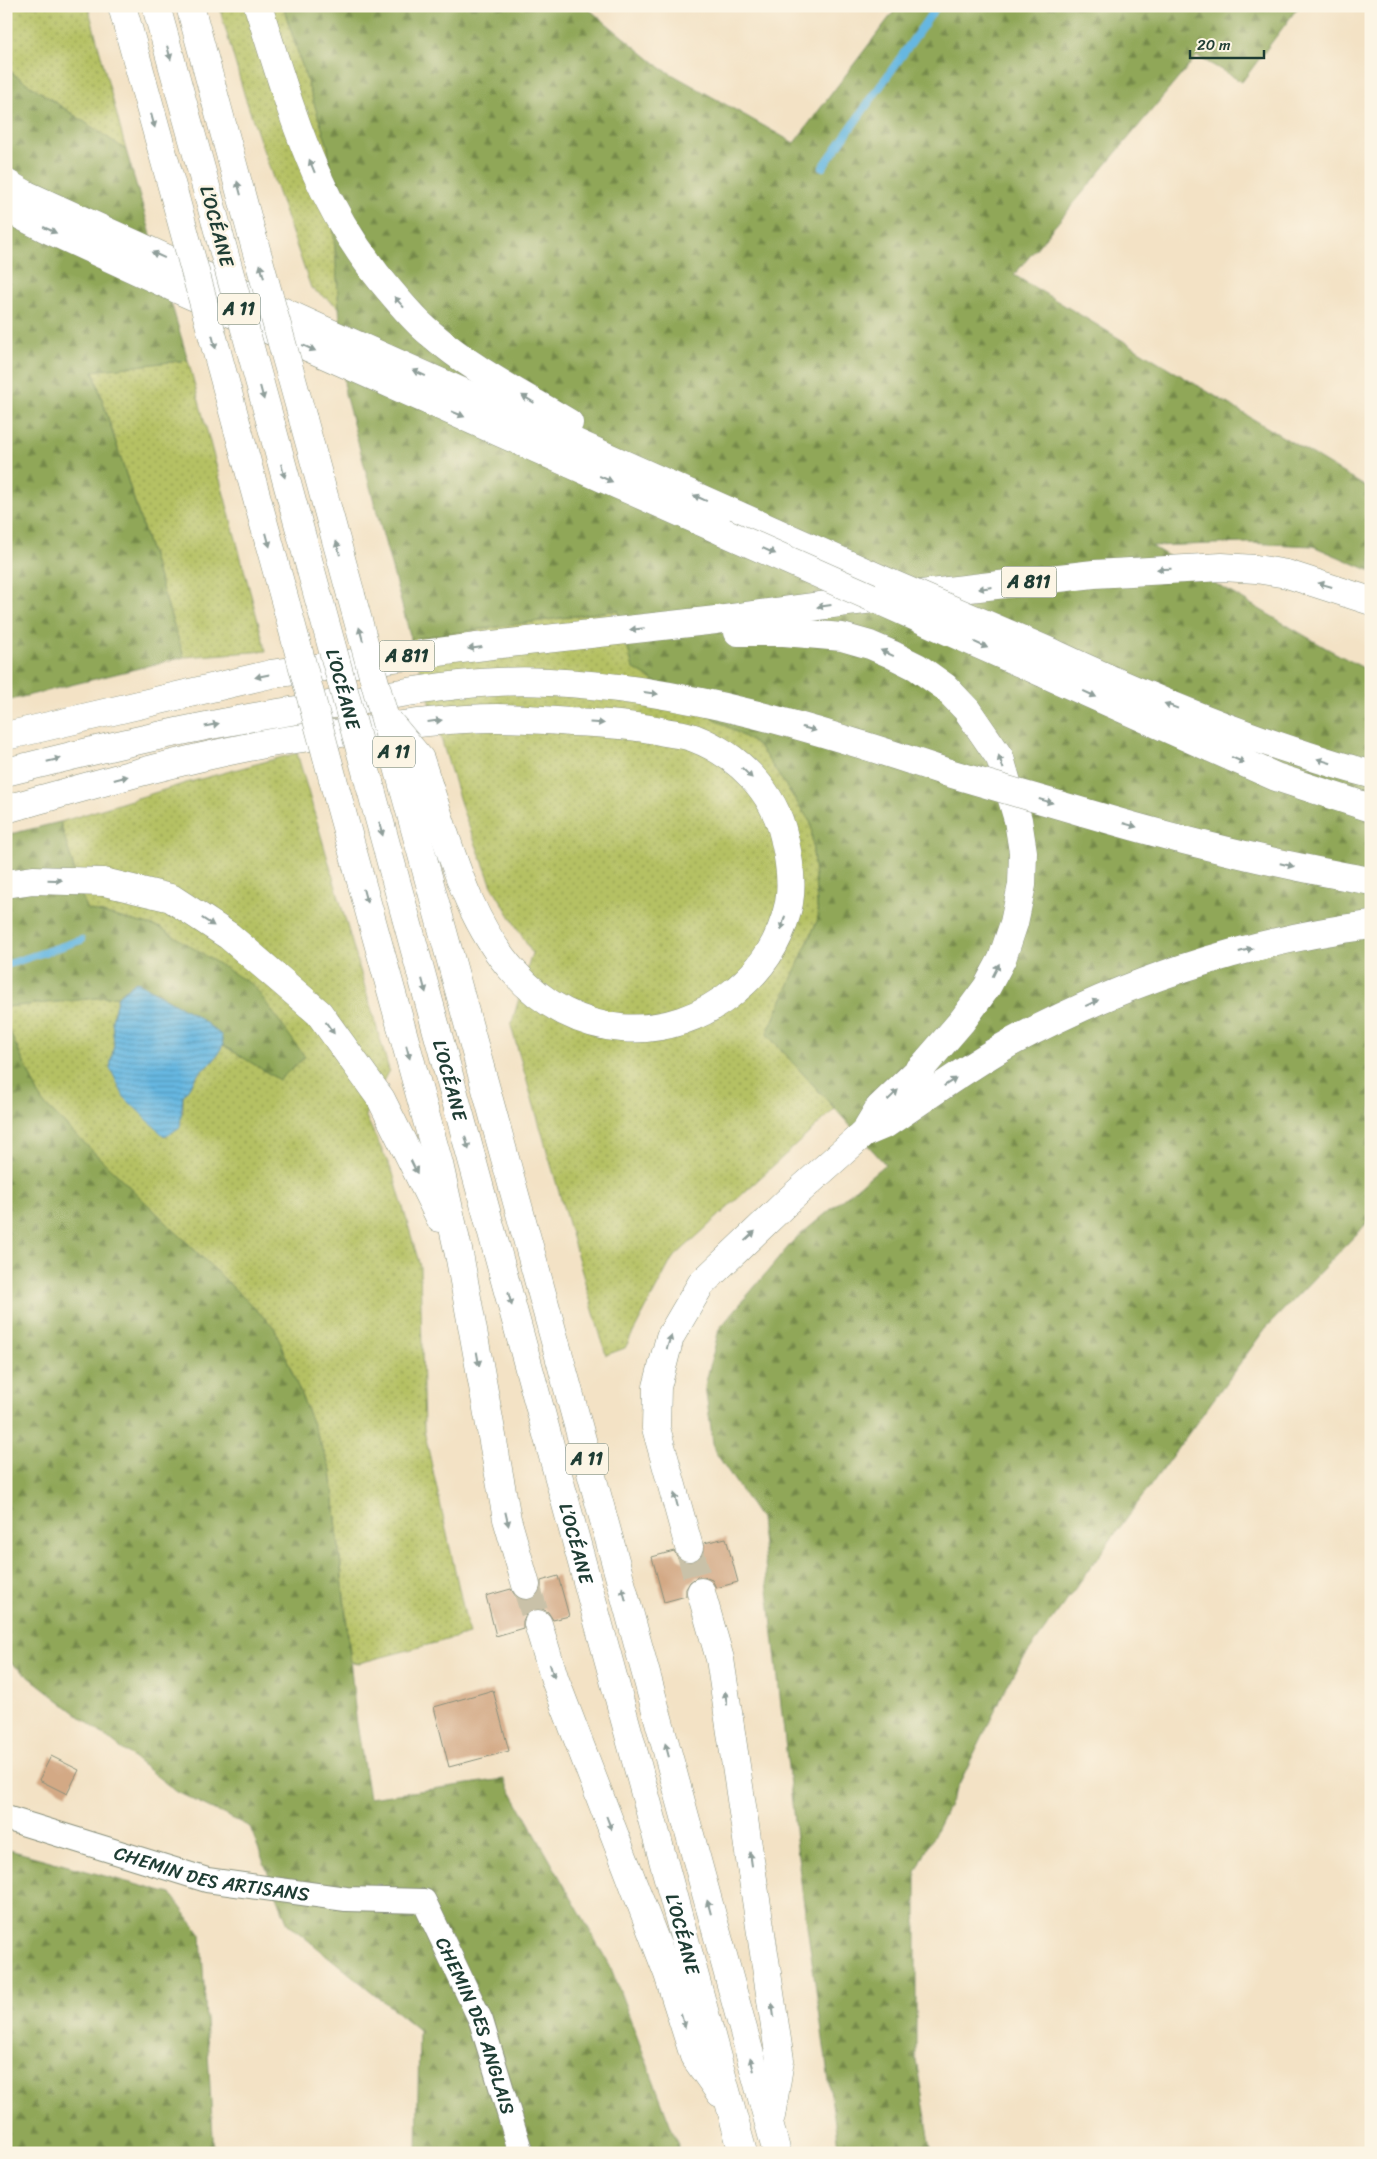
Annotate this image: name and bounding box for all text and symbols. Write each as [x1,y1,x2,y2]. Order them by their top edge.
scale bar [1190,28,1263,60]
text: 20 m [1197,32,1231,58]
one-way arrow [166,46,174,61]
one-way arrow [150,113,158,128]
one-way arrow [307,159,315,173]
one-way arrow [235,181,243,196]
street label: L’OCÉANE [190,182,244,272]
one-way arrow [42,226,57,235]
one-way arrow [151,251,166,260]
one-way arrow [258,263,266,278]
road number: A 11 [218,294,260,324]
one-way arrow [394,295,405,308]
one-way arrow [210,334,218,350]
one-way arrow [302,345,316,353]
one-way arrow [412,368,426,376]
one-way arrow [258,385,266,400]
one-way arrow [522,395,535,404]
one-way arrow [451,410,465,418]
one-way arrow [280,463,288,478]
one-way arrow [599,476,613,484]
one-way arrow [693,493,707,501]
one-way arrow [264,533,272,548]
one-way arrow [333,540,341,555]
one-way arrow [762,548,776,556]
one-way arrow [1156,565,1172,573]
road number: A 811 [1002,566,1056,598]
one-way arrow [1317,580,1332,588]
one-way arrow [977,584,993,592]
one-way arrow [815,602,831,610]
one-way arrow [629,625,645,633]
one-way arrow [357,626,365,641]
road number: A 811 [380,640,434,671]
one-way arrow [974,642,988,650]
one-way arrow [467,644,483,652]
street label: L’OCÉANE [317,645,371,735]
one-way arrow [880,648,894,656]
one-way arrow [255,672,270,680]
one-way arrow [643,689,659,697]
one-way arrow [1082,690,1097,698]
one-way arrow [1163,702,1178,710]
one-way arrow [427,717,443,725]
one-way arrow [590,719,606,727]
one-way arrow [205,721,220,729]
one-way arrow [801,725,816,733]
road number: A 11 [373,736,415,768]
one-way arrow [997,755,1004,770]
one-way arrow [46,756,61,764]
one-way arrow [1316,756,1331,764]
one-way arrow [1231,757,1245,765]
one-way arrow [741,767,753,779]
one-way arrow [113,774,128,782]
one-way arrow [1039,797,1054,805]
one-way arrow [378,822,386,837]
one-way arrow [1123,822,1138,830]
one-way arrow [1280,861,1295,869]
one-way arrow [47,877,63,885]
one-way arrow [361,888,369,903]
one-way arrow [778,915,786,930]
one-way arrow [201,917,215,927]
one-way arrow [1238,946,1253,954]
one-way arrow [992,963,1000,977]
one-way arrow [421,979,429,994]
one-way arrow [1085,999,1099,1007]
one-way arrow [325,1021,335,1035]
street label: L’OCÉANE [424,1036,477,1126]
one-way arrow [404,1045,412,1060]
one-way arrow [944,1077,957,1086]
one-way arrow [887,1089,899,1101]
one-way arrow [464,1135,472,1150]
one-way arrow [410,1159,419,1174]
one-way arrow [744,1230,756,1242]
one-way arrow [506,1292,514,1307]
one-way arrow [666,1334,674,1349]
one-way arrow [474,1351,482,1367]
road number: A 11 [566,1444,608,1475]
one-way arrow [672,1493,680,1508]
street label: L’OCÉANE [550,1499,604,1589]
one-way arrow [503,1511,511,1526]
one-way arrow [619,1586,627,1601]
one-way arrow [549,1664,557,1679]
one-way arrow [722,1690,730,1706]
one-way arrow [662,1743,670,1758]
one-way arrow [605,1816,613,1831]
street label: CHEMIN DES ARTISANS [110,1836,312,1910]
one-way arrow [746,1851,754,1867]
street label: L’OCÉANE [656,1890,710,1980]
one-way arrow [705,1899,713,1914]
street label: CHEMIN DES ANGLAIS [427,1931,525,2118]
one-way arrow [768,2002,776,2018]
one-way arrow [680,2013,688,2028]
one-way arrow [748,2056,756,2071]

